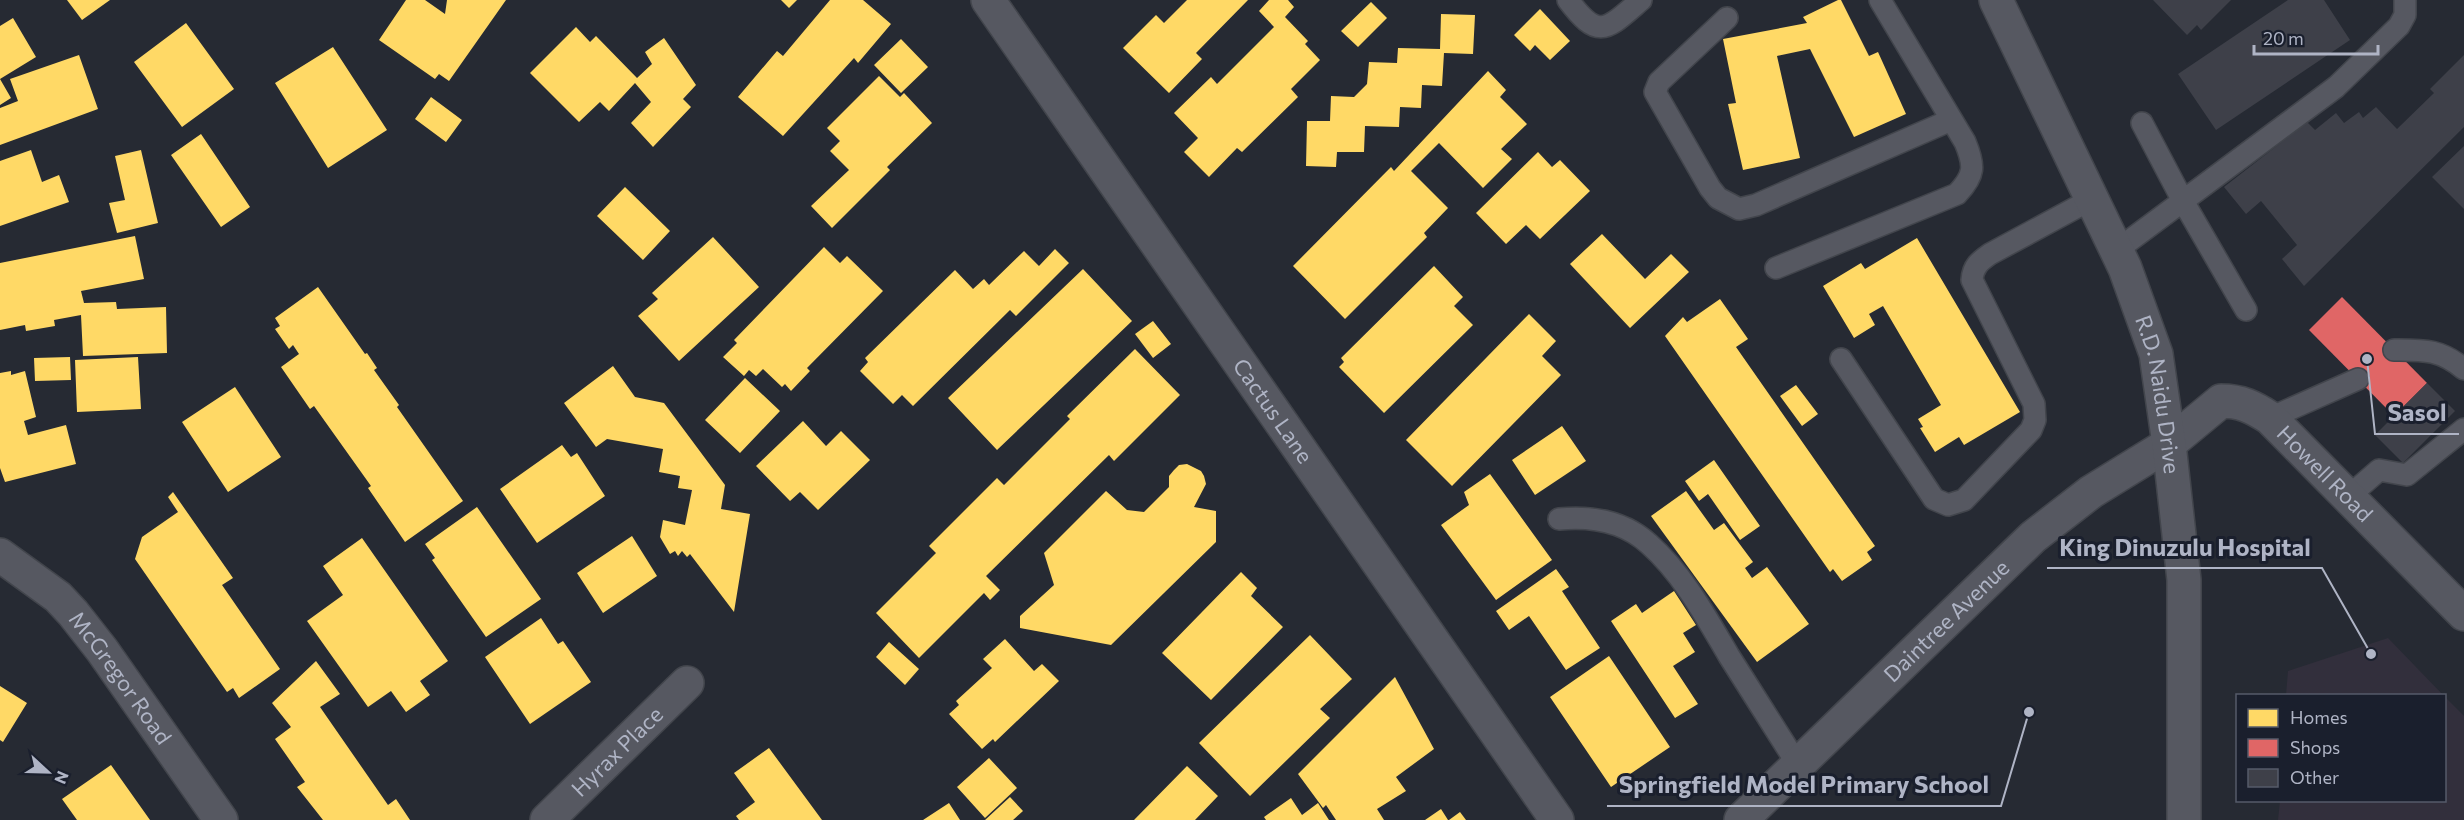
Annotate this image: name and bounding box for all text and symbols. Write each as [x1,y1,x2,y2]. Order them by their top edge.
scale bar [2254,18,2378,56]
text: 20 m [2263,27,2304,49]
street label: R.D. Naidu Drive [2130,311,2186,475]
street label: Cactus Lane [1228,353,1319,468]
callout: Sasol [2375,392,2459,434]
text: Sasol [2387,397,2447,426]
street label: Howell Road [2272,419,2379,527]
callout: King Dinuzulu Hospital [2047,526,2322,568]
text: King Dinuzulu Hospital [2059,532,2311,561]
street label: Daintree Avenue [1878,554,2014,687]
street label: McGregor Road [64,606,178,749]
legend [2236,694,2446,802]
street label: Hyrax Place [565,700,668,802]
text: Homes [2290,706,2348,728]
text: Shops [2290,736,2340,758]
north arrow [18,742,78,802]
callout: Springfield Model Primary School [1607,764,2001,806]
text: Other [2290,766,2339,788]
text: N [51,769,73,787]
text: Springfield Model Primary School [1619,769,1989,798]

